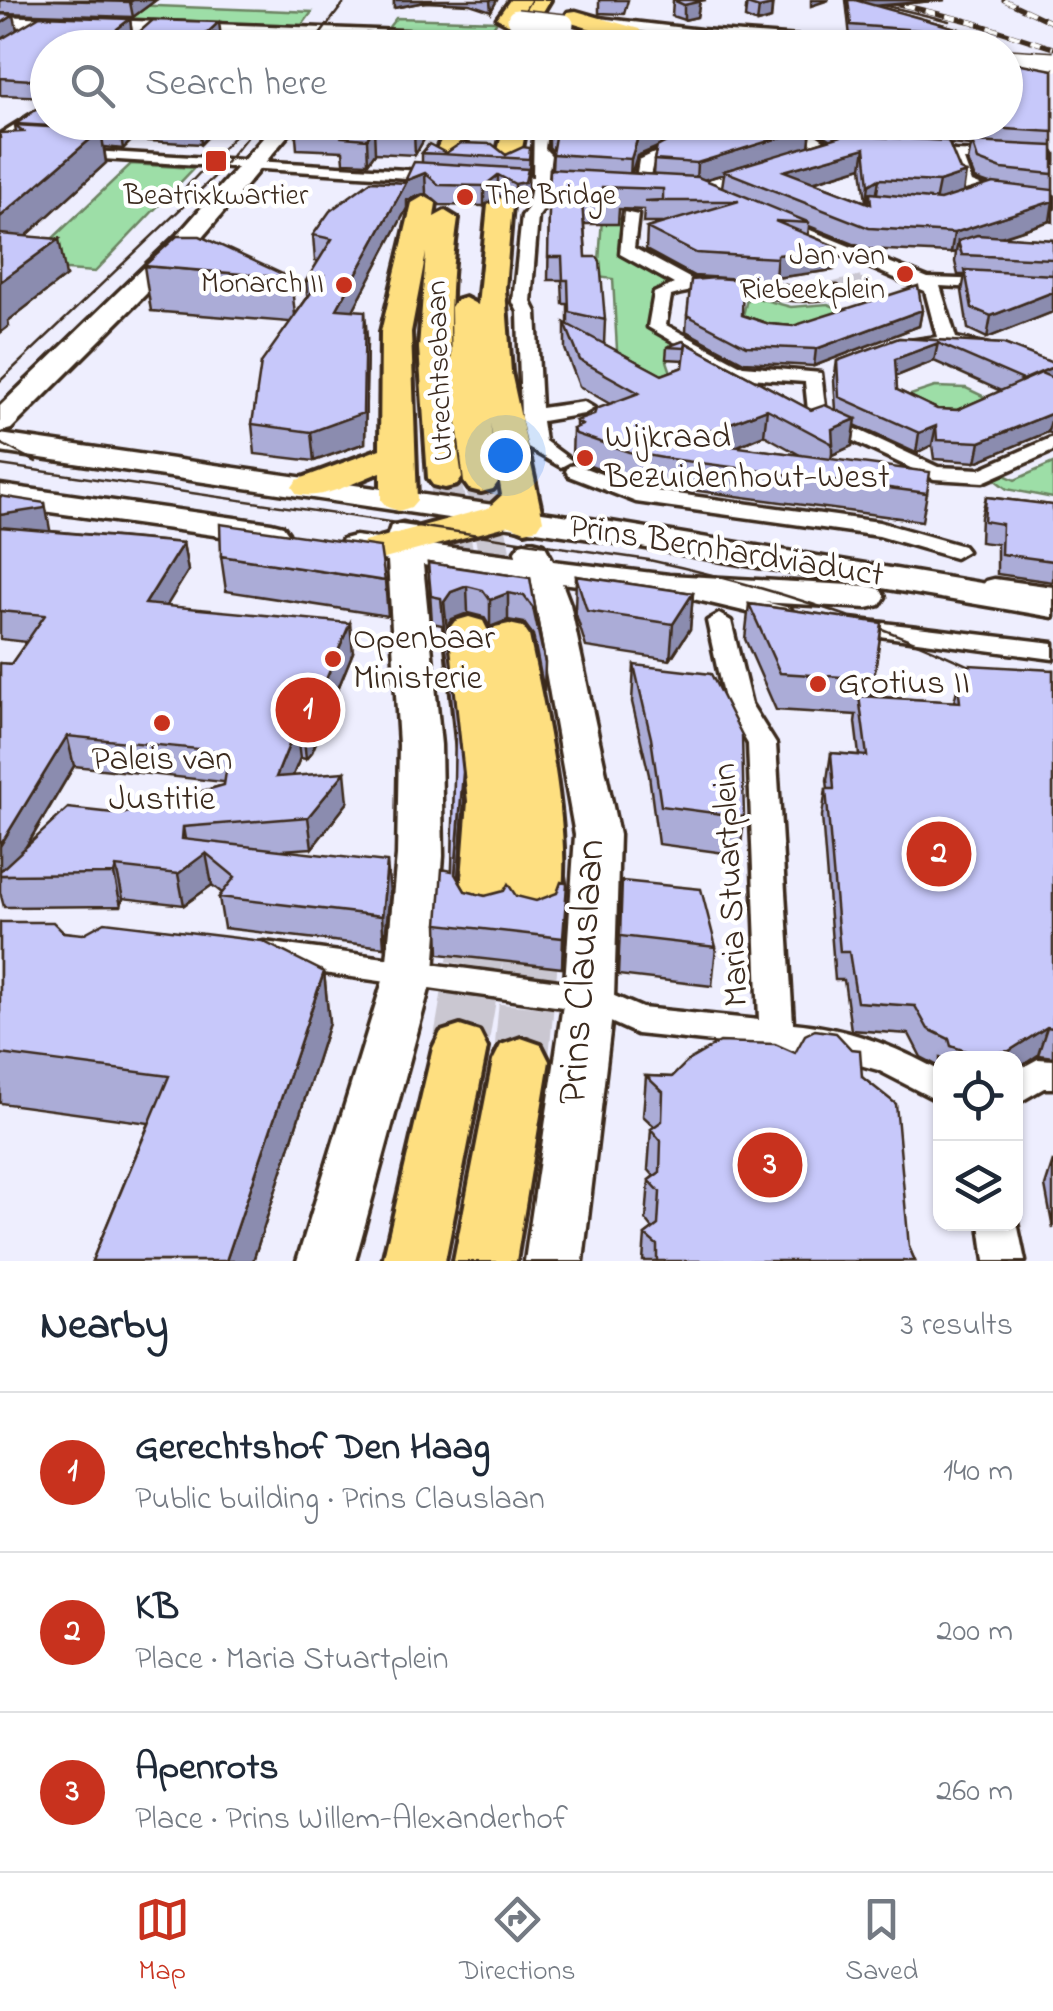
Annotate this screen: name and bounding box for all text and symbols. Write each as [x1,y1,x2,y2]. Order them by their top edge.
search box [30,30,1023,140]
text: Search here [145,57,327,113]
icon: search [65,58,120,113]
marker: Beatrixkwartier [203,148,229,174]
place label: Beatrixkwartier [123,175,309,219]
place label: The Bridge [485,175,617,219]
marker: The Bridge [454,186,476,208]
place label: Jan van Riebeekplein [740,235,885,313]
place label: Monarch II [201,263,324,307]
marker: Jan van Riebeekplein [894,263,916,285]
marker: Monarch II [333,274,355,296]
street label: Utrechtsebaan [416,280,466,462]
place label: Wijkraad Bezuidenhout-West [604,413,890,504]
your location [480,430,531,481]
marker: Wijkraad Bezuidenhout-West [574,447,596,469]
street label: Prins Bernhardviaduct [565,502,887,602]
place label: Openbaar Ministerie [353,614,495,705]
marker: Openbaar Ministerie [322,648,344,670]
place label: Grotius II [838,659,970,710]
pin: 1 [276,672,340,748]
marker: Grotius II [807,673,829,695]
marker: Paleis van Justitie [151,712,173,734]
place label: Paleis van Justitie [91,735,233,826]
street label: Maria Stuartplein [700,762,764,1008]
pin: 2 [906,816,972,892]
street label: Prins Clauslaan [543,837,623,1107]
map controls [933,1051,1023,1231]
button: locate [933,1051,1023,1141]
pin: 3 [738,1128,802,1202]
button: layers [933,1141,1023,1231]
text: Nearby [40,1296,168,1357]
text: 3 results [901,1303,1013,1350]
text: Gerechtshof Den Haag [135,1421,490,1477]
text: 1 [67,1449,78,1496]
text: 140 m [943,1449,1013,1496]
text: Public building · Prins Clauslaan [135,1477,545,1524]
text: KB [135,1581,179,1637]
text: 2 [65,1609,80,1656]
text: 200 m [937,1609,1013,1656]
text: Place · Maria Stuartplein [135,1637,448,1684]
text: Apenrots [135,1741,279,1797]
text: 3 [66,1769,79,1816]
text: 260 m [936,1769,1013,1816]
text: Place · Prins Willem-Alexanderhof [135,1797,568,1844]
tab: Map [135,1892,190,1993]
tab: Directions [459,1892,576,1993]
tab: Saved [845,1892,918,1993]

